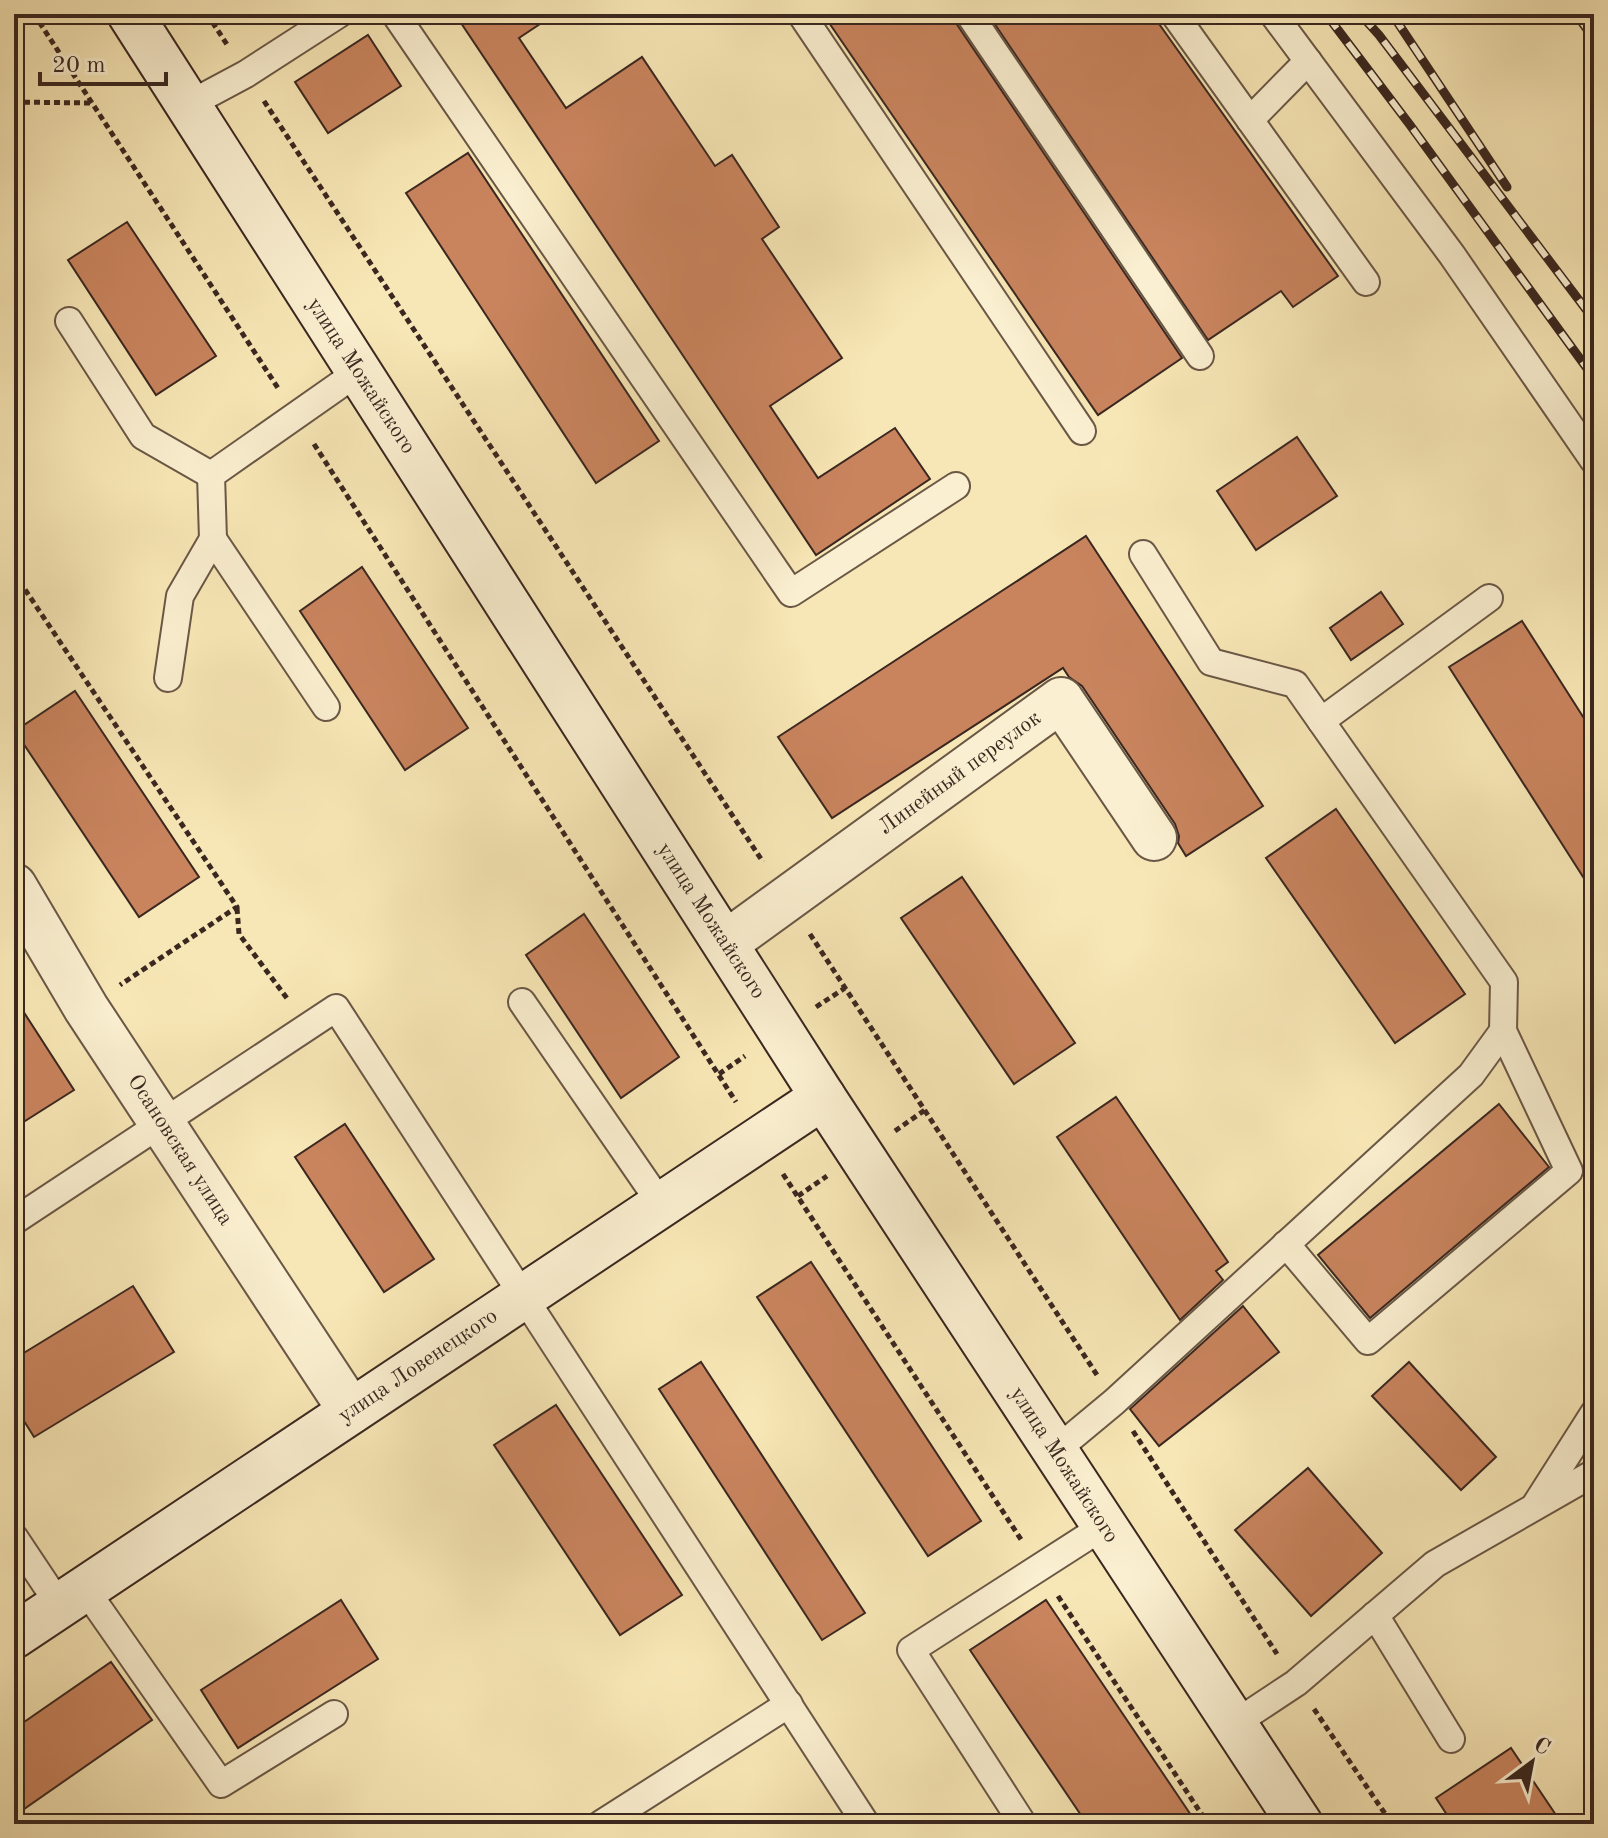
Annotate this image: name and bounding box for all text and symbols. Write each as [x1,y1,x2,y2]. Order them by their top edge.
scale bar [40,36,166,86]
text: 20 m [52,54,106,78]
street label: улица Можайского [302,294,420,458]
street label: Линейный переулок [875,707,1045,839]
street label: улица Можайского [652,839,770,1003]
street label: Осановская улица [123,1071,237,1229]
street label: улица Ловенецкого [334,1305,502,1427]
street label: улица Можайского [1005,1383,1123,1547]
north arrow [1492,1722,1572,1802]
text: С [1530,1734,1554,1760]

